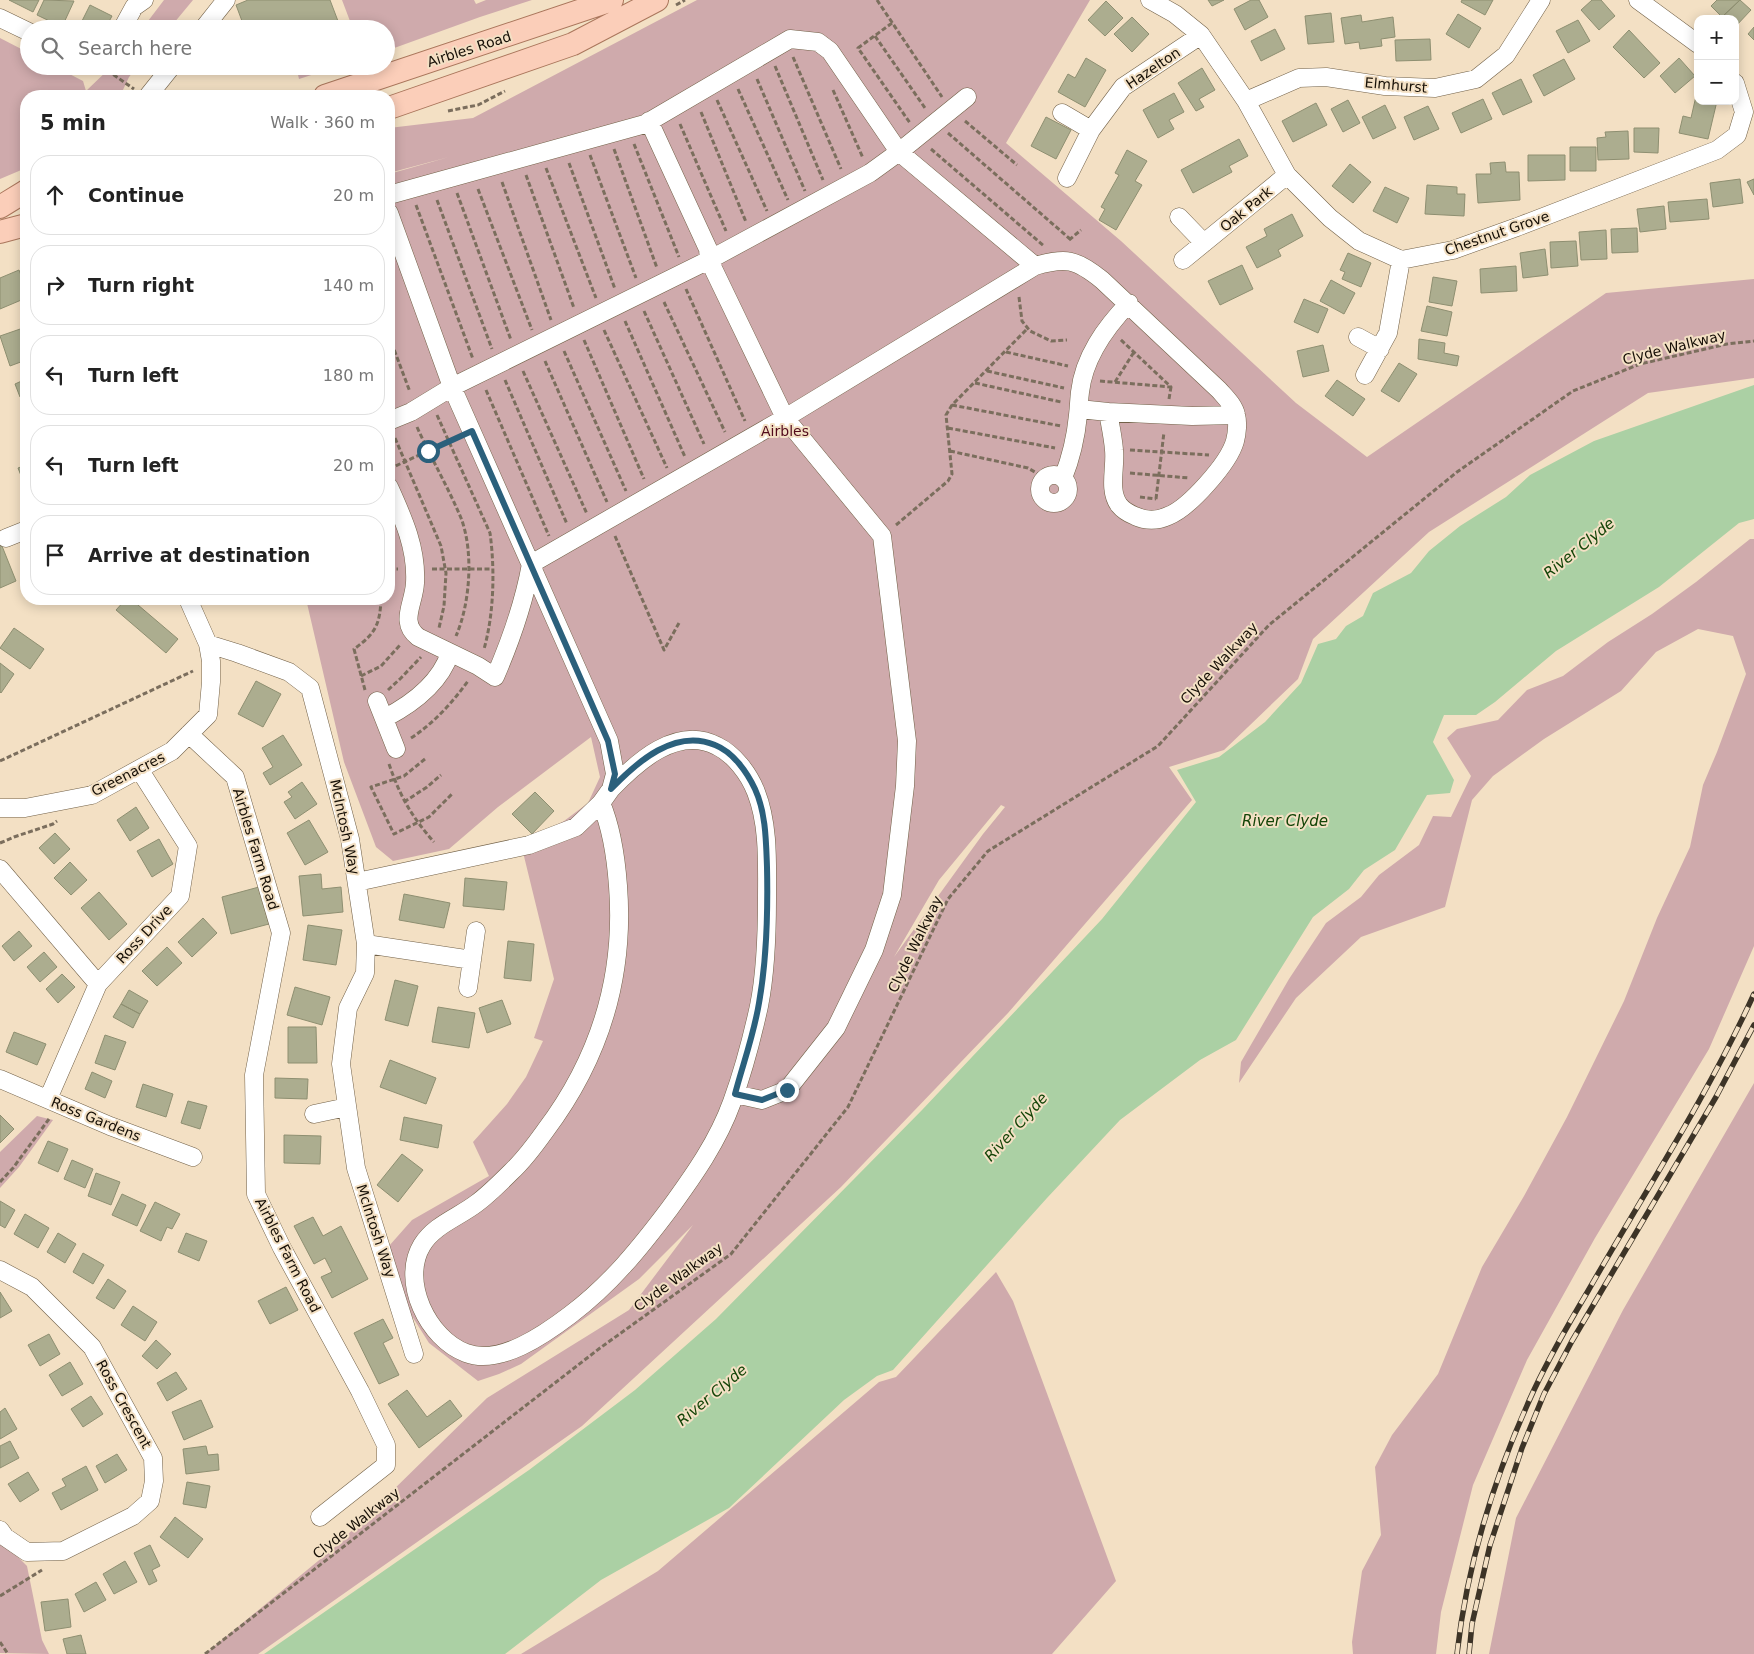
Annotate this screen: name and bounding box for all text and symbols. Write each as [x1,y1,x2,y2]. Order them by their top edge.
map controls [1694,15,1739,105]
button: + [1694,15,1739,60]
search box [20,20,395,75]
street label: Airbles Road [425,28,513,70]
icon: search [38,34,66,62]
text: Search here [78,37,192,59]
street label: Hazelton [1123,44,1183,92]
button: − [1694,60,1739,105]
street label: Elmhurst [1364,74,1428,96]
text: 5 min [40,111,106,135]
text: Walk · 360 m [270,113,375,132]
icon: ahead [41,181,69,209]
street label: Oak Park [1217,183,1276,235]
text: Continue [88,184,184,206]
text: 20 m [333,186,374,205]
street label: Chestnut Grove [1443,208,1551,258]
icon: right [41,271,69,299]
text: Turn right [88,274,194,296]
text: 140 m [323,276,374,295]
street label: Clyde Walkway [1621,326,1727,368]
icon: left [41,361,69,389]
text: Turn left [88,364,179,386]
text: 180 m [323,366,374,385]
park label: Airbles [761,423,809,439]
route start [417,440,440,463]
icon: left [41,451,69,479]
text: Turn left [88,454,179,476]
text: 20 m [333,456,374,475]
water label: River Clyde [1540,514,1618,582]
icon: arrive [41,541,69,569]
text: Arrive at destination [88,544,310,566]
street label: Clyde Walkway [1177,619,1261,707]
street label: Greenacres [89,749,167,799]
street label: McIntosh Way [327,778,363,876]
street label: Airbles Farm Road [230,786,282,912]
water label: River Clyde [1242,812,1328,830]
street label: Clyde Walkway [885,893,945,995]
street label: Ross Drive [113,901,175,967]
route end [776,1079,799,1102]
water label: River Clyde [981,1089,1051,1165]
street label: Ross Gardens [49,1094,143,1144]
street label: McIntosh Way [353,1182,399,1280]
street label: Airbles Farm Road [252,1195,324,1315]
street label: Clyde Walkway [631,1239,725,1315]
street label: Ross Crescent [93,1357,155,1451]
water label: River Clyde [673,1360,751,1430]
street label: Clyde Walkway [309,1484,403,1562]

